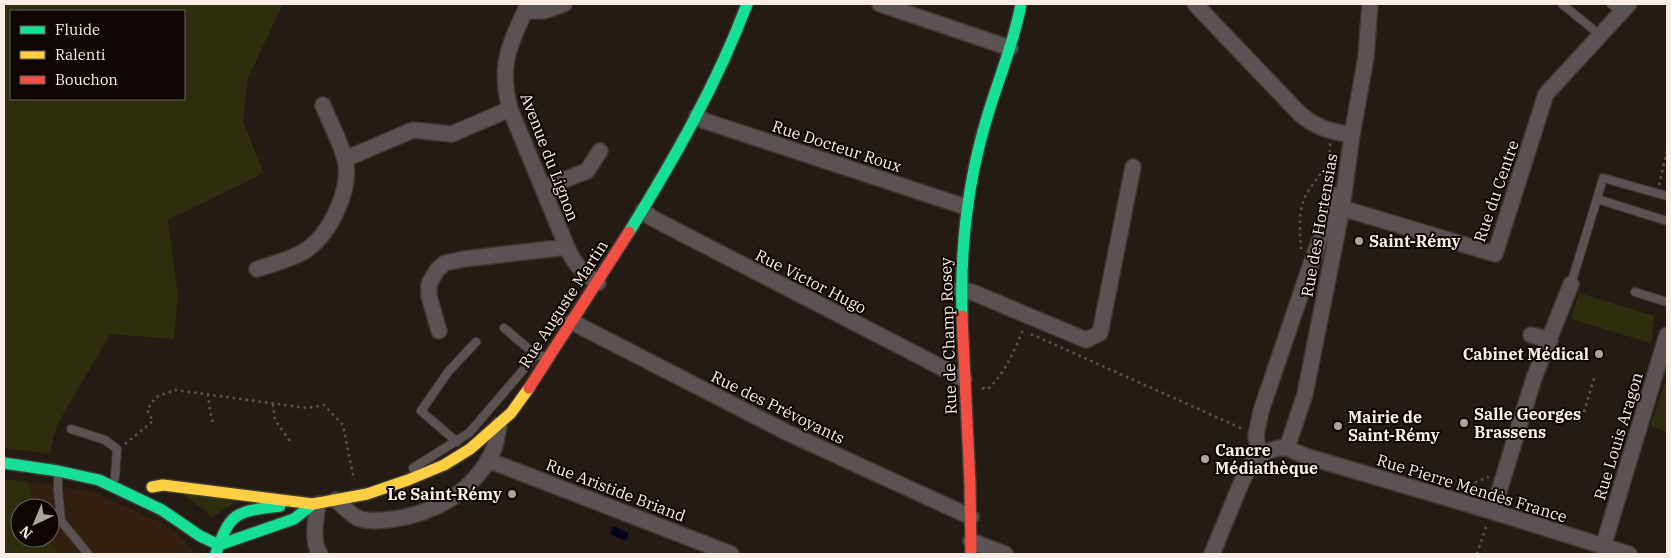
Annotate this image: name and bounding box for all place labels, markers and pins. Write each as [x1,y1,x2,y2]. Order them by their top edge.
place label: Saint-Rémy [1369,231,1462,251]
marker: Saint-Rémy [1353,235,1365,247]
place label: Cabinet Médical [1463,344,1589,364]
marker: Cabinet Médical [1593,348,1605,360]
place label: Salle Georges Brassens [1474,404,1581,442]
place label: Mairie de Saint-Rémy [1348,407,1441,445]
marker: Salle Georges Brassens [1458,417,1470,429]
marker: Mairie de Saint-Rémy [1332,420,1344,432]
place label: Cancre Médiathèque [1215,440,1318,478]
marker: Cancre Médiathèque [1199,453,1211,465]
place label: Le Saint-Rémy [388,484,503,504]
marker: Le Saint-Rémy [506,488,518,500]

